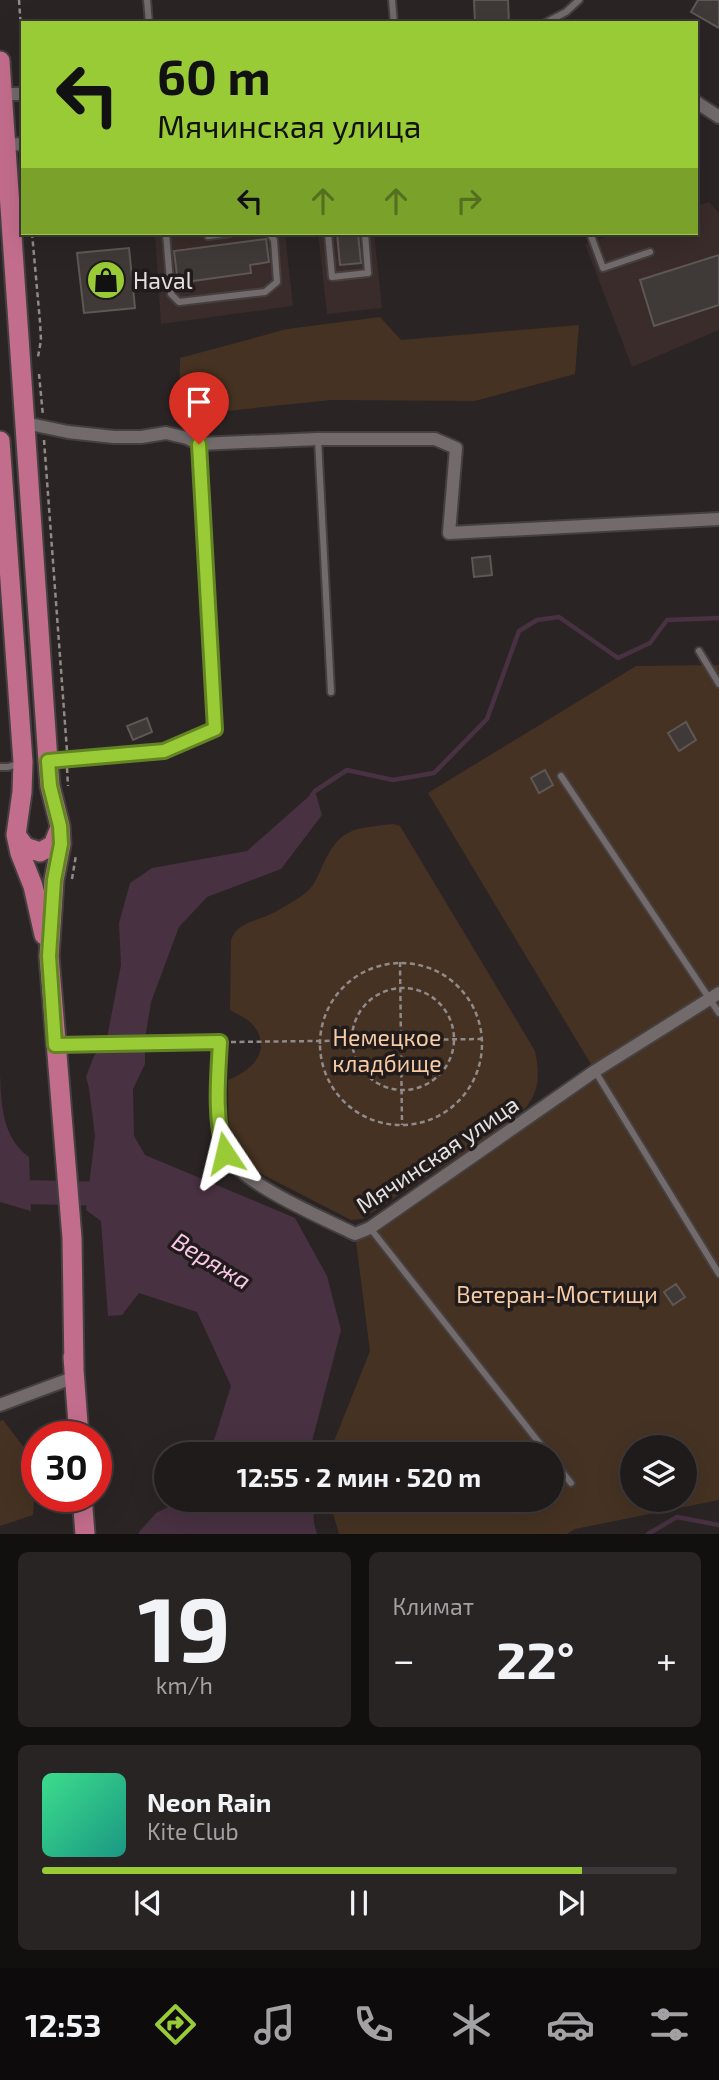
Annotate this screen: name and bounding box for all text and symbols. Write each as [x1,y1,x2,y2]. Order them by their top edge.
text: 60 m [157,46,271,105]
icon: left [42,49,133,140]
text: Мячинская улица [157,106,421,144]
icon: left [231,182,269,220]
icon: ahead [304,182,342,220]
icon: ahead [377,182,415,220]
icon: right [450,182,488,220]
shop icon: Haval [85,259,127,301]
place label: Haval [133,266,193,294]
pin [169,372,229,444]
icon: arrive [180,383,218,421]
park label: Немецкое кладбище [332,1023,442,1077]
street label: Мячинская улица [350,1089,524,1220]
position arrow [188,1116,262,1190]
water label: Веряжа [168,1225,256,1295]
park label: Ветеран-Мостищи [456,1280,658,1308]
speed limit sign: 30 [21,1421,112,1512]
map controls [620,1435,697,1512]
button: layers [620,1435,697,1512]
text: 12:55 · 2 мин · 520 m [237,1461,481,1492]
text: 19 [138,1571,231,1680]
text: Климат [393,1592,474,1620]
text: 22° [496,1627,575,1689]
text: − [393,1636,415,1682]
text: + [656,1636,677,1682]
text: km/h [156,1671,213,1699]
text: Neon Rain [147,1786,271,1817]
text: Kite Club [147,1817,239,1845]
icon: previous [129,1884,167,1922]
icon: pause [340,1884,378,1922]
icon: next [552,1884,590,1922]
icon: directions [151,2000,200,2049]
icon: music [250,2000,299,2049]
icon: phone [349,2000,398,2049]
icon: climate [447,2000,496,2049]
icon: car [546,2000,595,2049]
icon: filters [645,2000,694,2049]
text: 12:53 [25,2005,101,2043]

